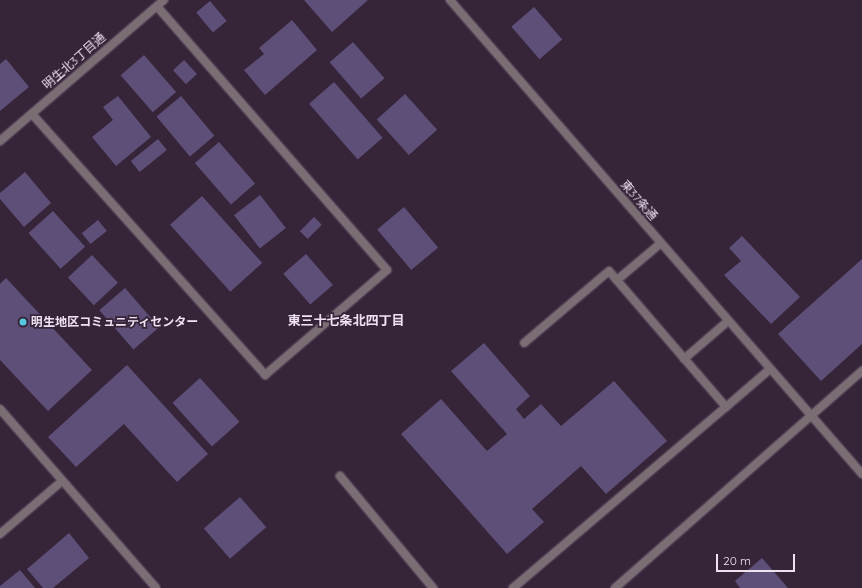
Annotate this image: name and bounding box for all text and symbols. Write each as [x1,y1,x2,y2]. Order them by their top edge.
street label: 明生北3丁目通 [40,30,108,92]
street label: 東37条通 [618,177,660,223]
district label: 東三十七条北四丁目 [288,312,404,328]
place label: 明生地区コミュニティセンター [31,315,199,329]
marker: 明生地区コミュニティセンター [18,317,28,327]
scale bar [718,546,797,572]
text: 20 m [723,553,751,568]

